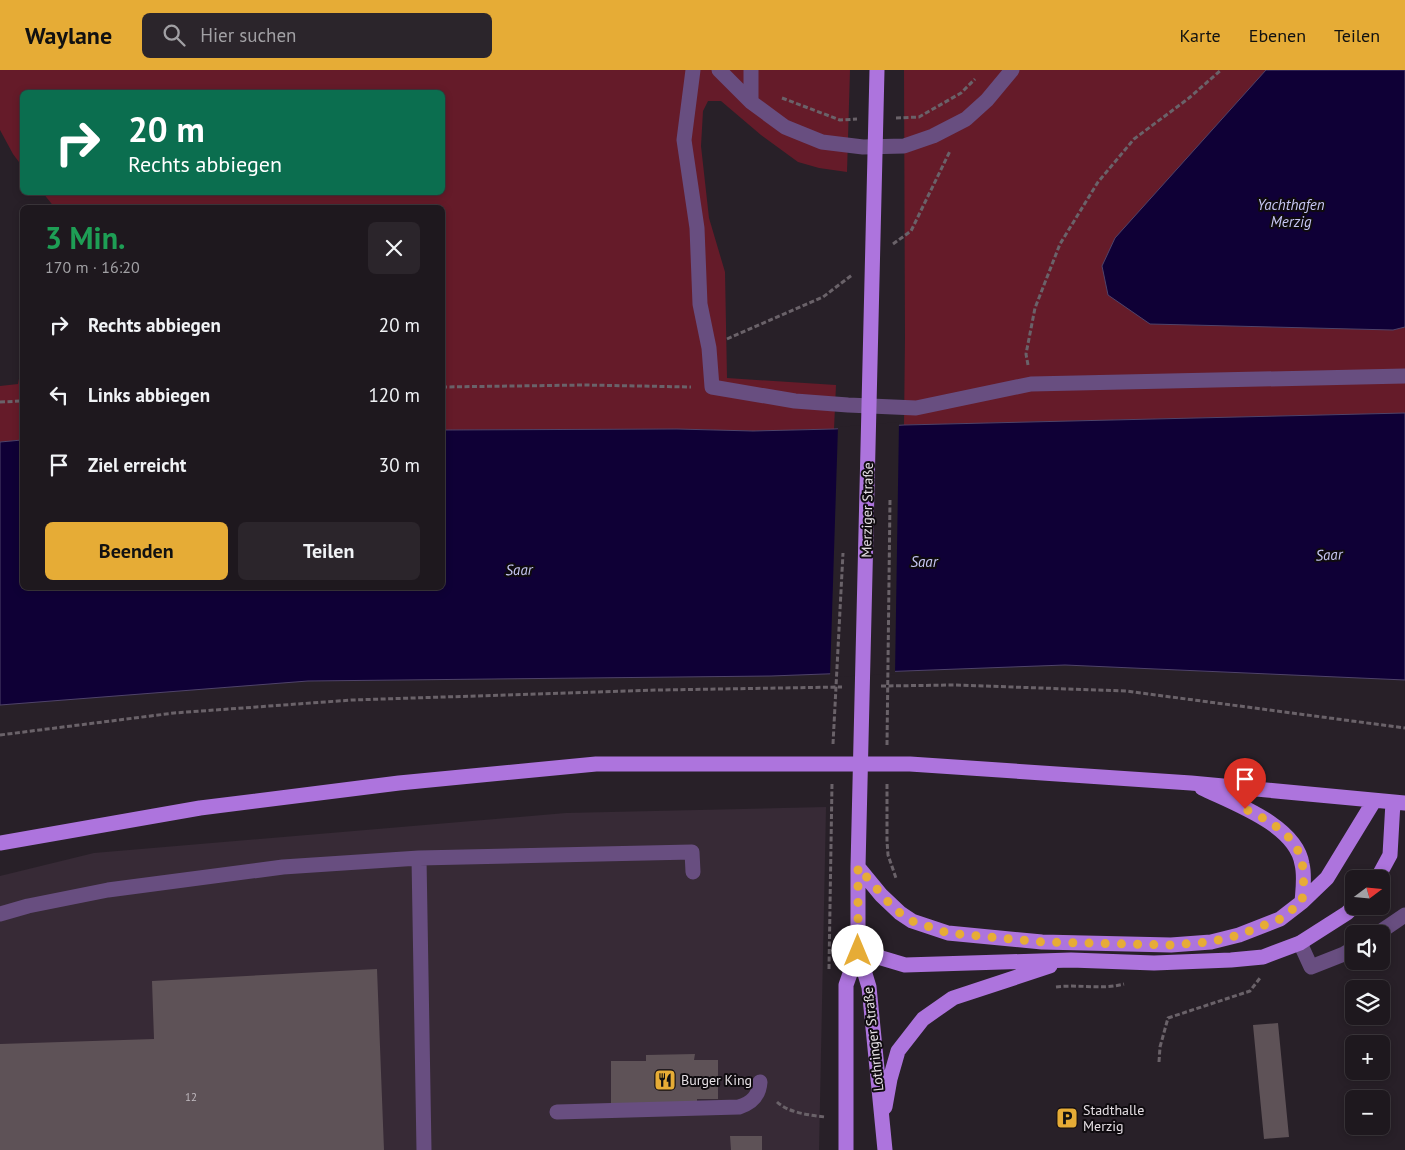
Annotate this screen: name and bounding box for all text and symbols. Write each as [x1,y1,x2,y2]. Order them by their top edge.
search box [142,13,492,58]
text: Waylane [25,20,112,51]
icon: search [160,21,188,49]
text: Hier suchen [200,23,296,47]
text: Karte [1180,24,1221,47]
text: Ebenen [1249,24,1306,47]
text: Teilen [1334,24,1380,47]
text: 20 m [128,106,205,152]
icon: right [45,110,110,175]
text: Rechts abbiegen [128,150,282,178]
water label: Yachthafen Merzig [1257,195,1325,231]
text: 3 Min. [45,218,125,257]
button: close [368,222,420,274]
text: 170 m · 16:20 [45,257,140,277]
icon: right [45,311,73,339]
text: Rechts abbiegen [88,313,221,337]
text: 20 m [379,313,420,337]
icon: left [45,381,73,409]
text: Links abbiegen [88,383,210,407]
text: 120 m [368,383,420,407]
icon: arrive [45,451,73,479]
text: Ziel erreicht [88,453,186,477]
text: 30 m [379,453,420,477]
street label: Merziger Straße [857,462,877,558]
button: Beenden [45,522,228,580]
button: Teilen [238,522,420,580]
water label: Saar [1315,544,1344,565]
water label: Saar [910,552,939,571]
water label: Saar [505,560,534,579]
pin [1224,758,1266,809]
icon: arrive [1231,765,1259,793]
north arrow [1345,870,1390,915]
map controls [1345,870,1390,1135]
position arrow [831,924,883,976]
button: sound [1345,925,1390,970]
button: layers [1345,980,1390,1025]
street label: Lothringer Straße [859,986,887,1092]
button: + [1345,1035,1390,1080]
restaurant icon: Burger King [653,1068,677,1092]
place label: Burger King [681,1071,752,1089]
house number: 12 [185,1090,197,1104]
button: − [1345,1090,1390,1135]
place label: Stadthalle Merzig [1083,1101,1144,1135]
parking icon: Stadthalle Merzig [1055,1106,1079,1130]

